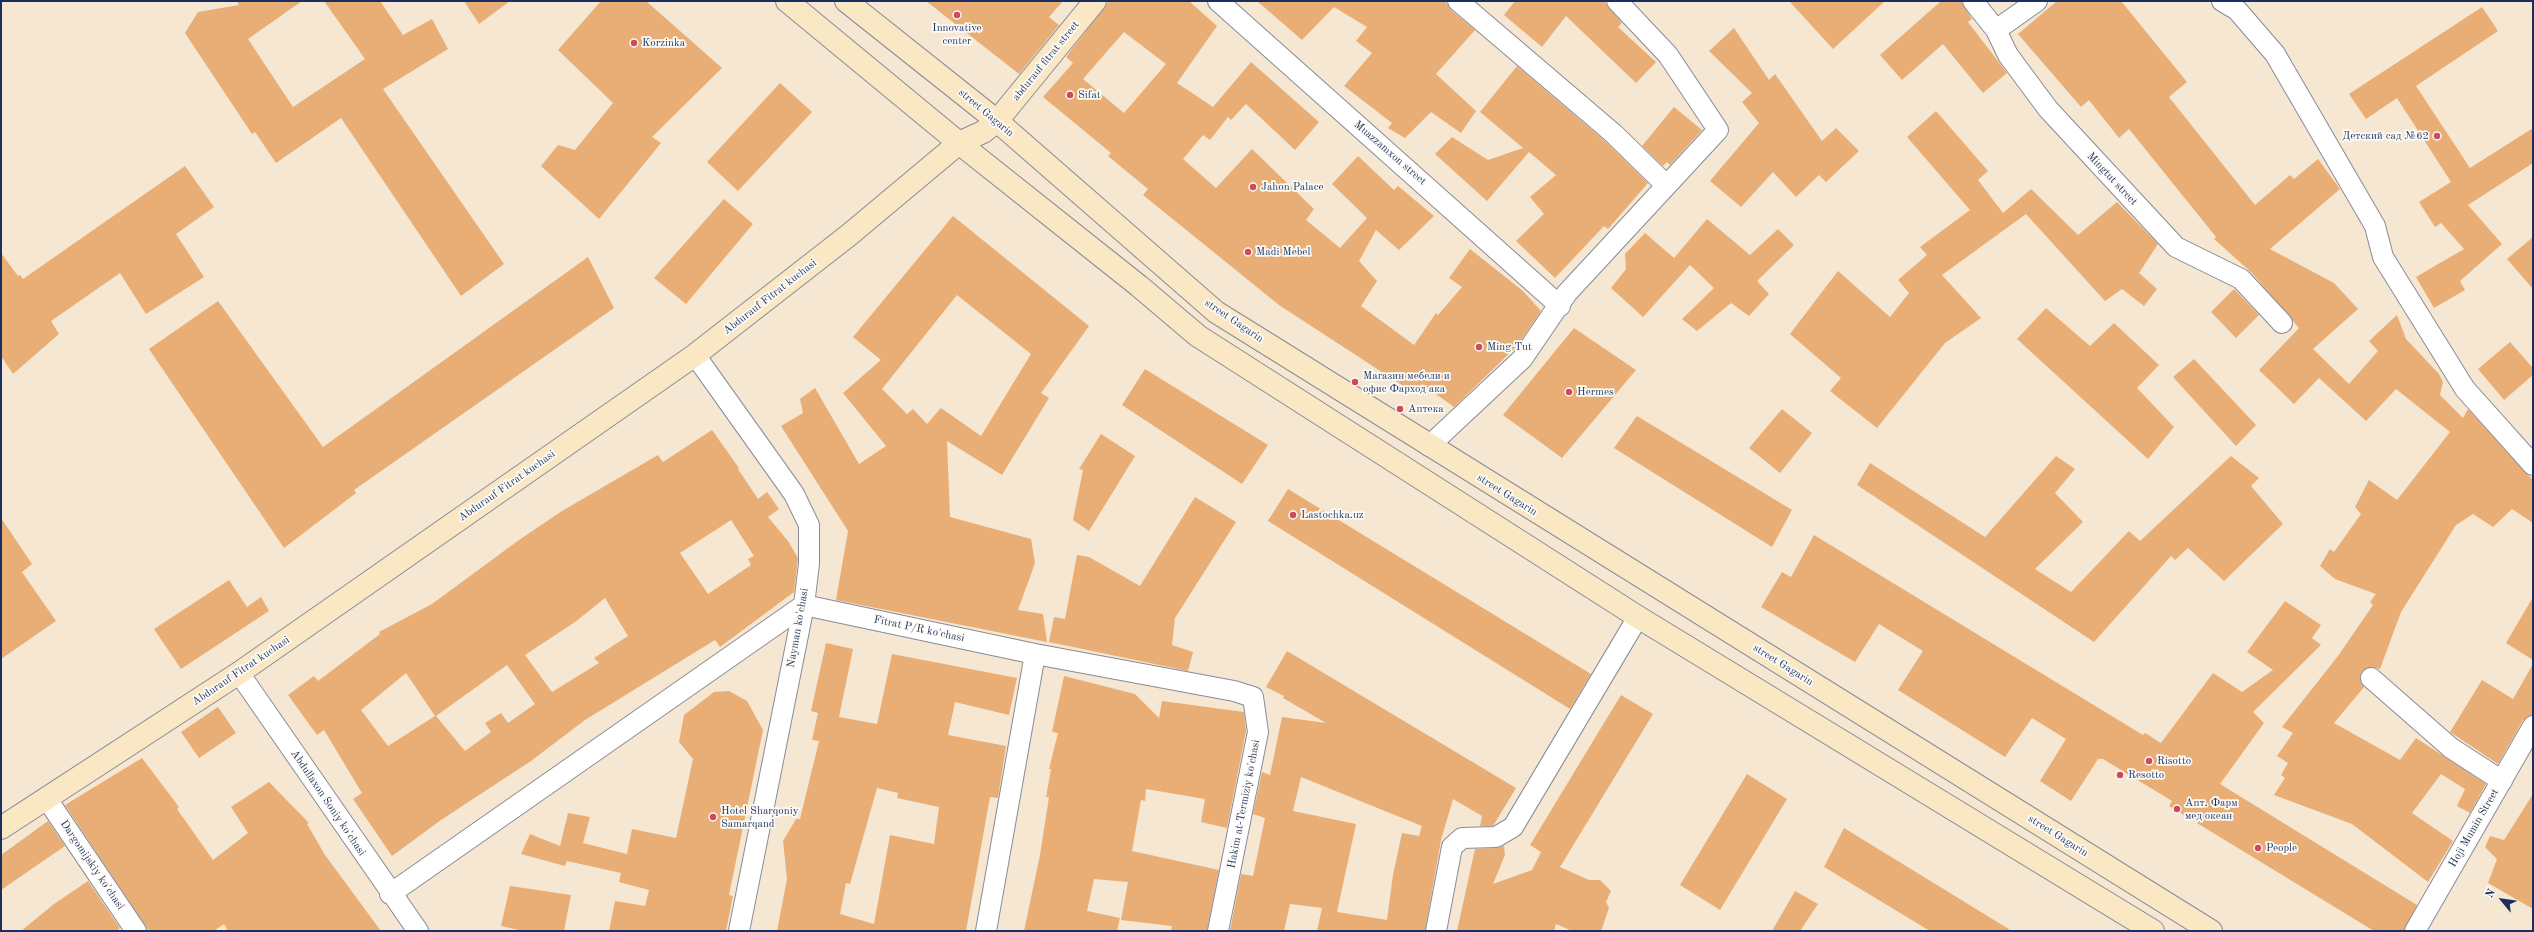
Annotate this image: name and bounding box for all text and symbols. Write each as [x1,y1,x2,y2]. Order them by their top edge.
marker: Innovative center [952,10,962,20]
street label: abdurauf fitrat street [1010,18,1082,104]
place label: Innovative center [932,21,982,47]
place label: Korzinka [642,36,685,50]
marker: Korzinka [629,38,639,48]
street label: street Gagarin [956,86,1016,140]
place label: Sifat [1078,88,1101,102]
marker: Sifat [1065,90,1075,100]
street label: Muazzamxon street [1351,118,1429,188]
place label: Детский сад №62 [2342,129,2429,143]
marker: Детский сад №62 [2432,131,2442,141]
street label: Mingtut street [2084,150,2140,208]
place label: Jahon Palace [1261,180,1324,194]
marker: Jahon Palace [1248,182,1258,192]
place label: Madi Mebel [1256,245,1310,259]
marker: Madi Mebel [1243,247,1253,257]
street label: Abdurauf Fitrat kuchasi [721,256,819,338]
street label: street Gagarin [1202,296,1266,346]
place label: Ming Tut [1487,340,1532,354]
marker: Ming Tut [1474,342,1484,352]
place label: Магазин мебели и офис Фарход ака [1363,369,1450,395]
marker: Магазин мебели и офис Фарход ака [1350,377,1360,387]
place label: Hermes [1577,385,1614,399]
marker: Hermes [1564,387,1574,397]
place label: Аптека [1408,402,1444,416]
marker: Аптека [1395,404,1405,414]
street label: Abdurauf Fitrat kuchasi [456,448,558,524]
street label: street Gagarin [1475,471,1539,519]
place label: Lastochka.uz [1301,508,1364,522]
marker: Lastochka.uz [1288,510,1298,520]
street label: Nayman ko'chasi [785,587,811,669]
street label: Fitrat P/R ko'chasi [872,613,966,645]
street label: Abdurauf Fitrat kuchasi [190,633,292,709]
street label: street Gagarin [1751,641,1815,689]
street label: Hakim at-Termiziy ko'chasi [1225,739,1263,869]
street label: Abdullaxon Soniy ko'chasi [288,748,368,858]
place label: Risotto [2157,754,2191,768]
marker: Risotto [2144,756,2154,766]
place label: Resotto [2128,768,2164,782]
marker: Resotto [2115,770,2125,780]
street label: Hoji Mumin Street [2446,786,2502,870]
place label: Апт. Фарм мед океан [2185,796,2237,822]
place label: Hotel Sharqoniy Samarqand [721,804,799,830]
marker: Апт. Фарм мед океан [2172,804,2182,814]
marker: Hotel Sharqoniy Samarqand [708,812,718,822]
street label: street Gagarin [2026,812,2090,860]
street label: Dargomijskiy ko'chasi [57,818,127,912]
place label: People [2266,841,2297,855]
marker: People [2253,843,2263,853]
north arrow [2482,880,2522,920]
text: N [2484,888,2498,900]

